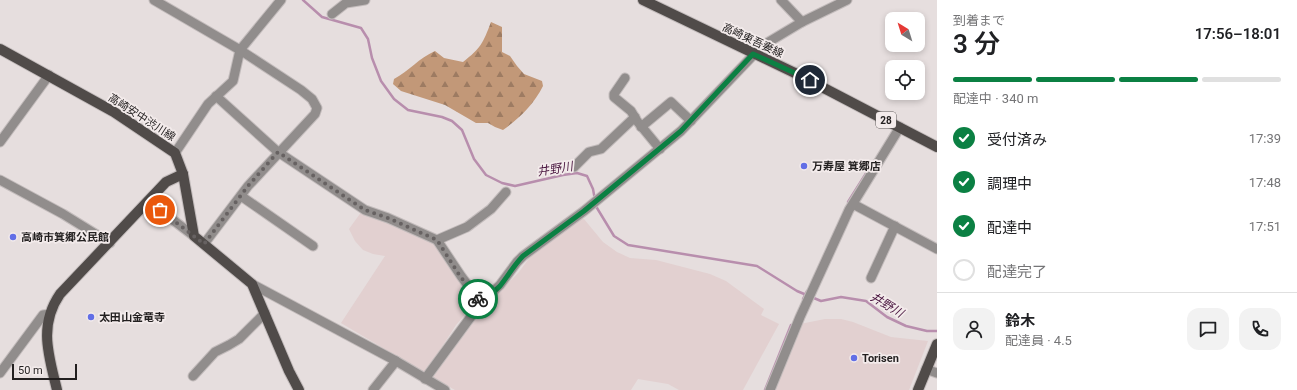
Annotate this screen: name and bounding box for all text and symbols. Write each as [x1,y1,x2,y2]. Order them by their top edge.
north arrow [885,12,925,52]
map controls [885,12,925,100]
text: 到着まで [953,13,1005,28]
street label: 高崎東吾妻線 [720,21,785,60]
text: 17:56–18:01 [1195,25,1281,43]
text: 3 分 [953,29,1000,59]
button: locate [885,60,925,100]
pin [793,63,827,97]
icon: home [799,69,821,91]
street label: 高崎安中渋川線 [106,91,178,144]
text: 配達中 · 340 m [953,91,1038,106]
road number: 28 [876,112,896,128]
icon: check [953,127,975,149]
text: 受付済み [987,131,1047,149]
text: 17:39 [1249,131,1281,146]
water label: 井野川 [536,159,576,179]
place label: 万寿屋 箕郷店 [812,160,881,173]
marker: 万寿屋 箕郷店 [799,161,809,171]
icon: check [953,171,975,193]
text: 調理中 [987,175,1032,193]
text: 17:48 [1249,175,1281,190]
pin [143,193,177,227]
icon: bag [149,199,171,221]
icon: check [953,215,975,237]
text: 配達中 [987,219,1032,237]
text: 17:51 [1249,219,1281,234]
place label: 高崎市箕郷公民館 [21,231,109,244]
marker: 高崎市箕郷公民館 [8,232,18,242]
text: 配達完了 [987,263,1047,281]
courier [458,279,498,319]
icon: bike [467,288,489,310]
water label: 井野川 [868,290,908,321]
button: person [953,308,995,350]
button: chat [1187,308,1229,350]
button: phone [1239,308,1281,350]
place label: 太田山金竜寺 [99,311,165,324]
marker: 太田山金竜寺 [86,312,96,322]
text: 鈴木 [1005,312,1035,330]
text: 配達員 · 4.5 [1005,333,1072,348]
place label: Torisen [862,352,899,365]
marker: Torisen [849,353,859,363]
scale bar [12,362,77,381]
text: 50 m [18,364,43,377]

